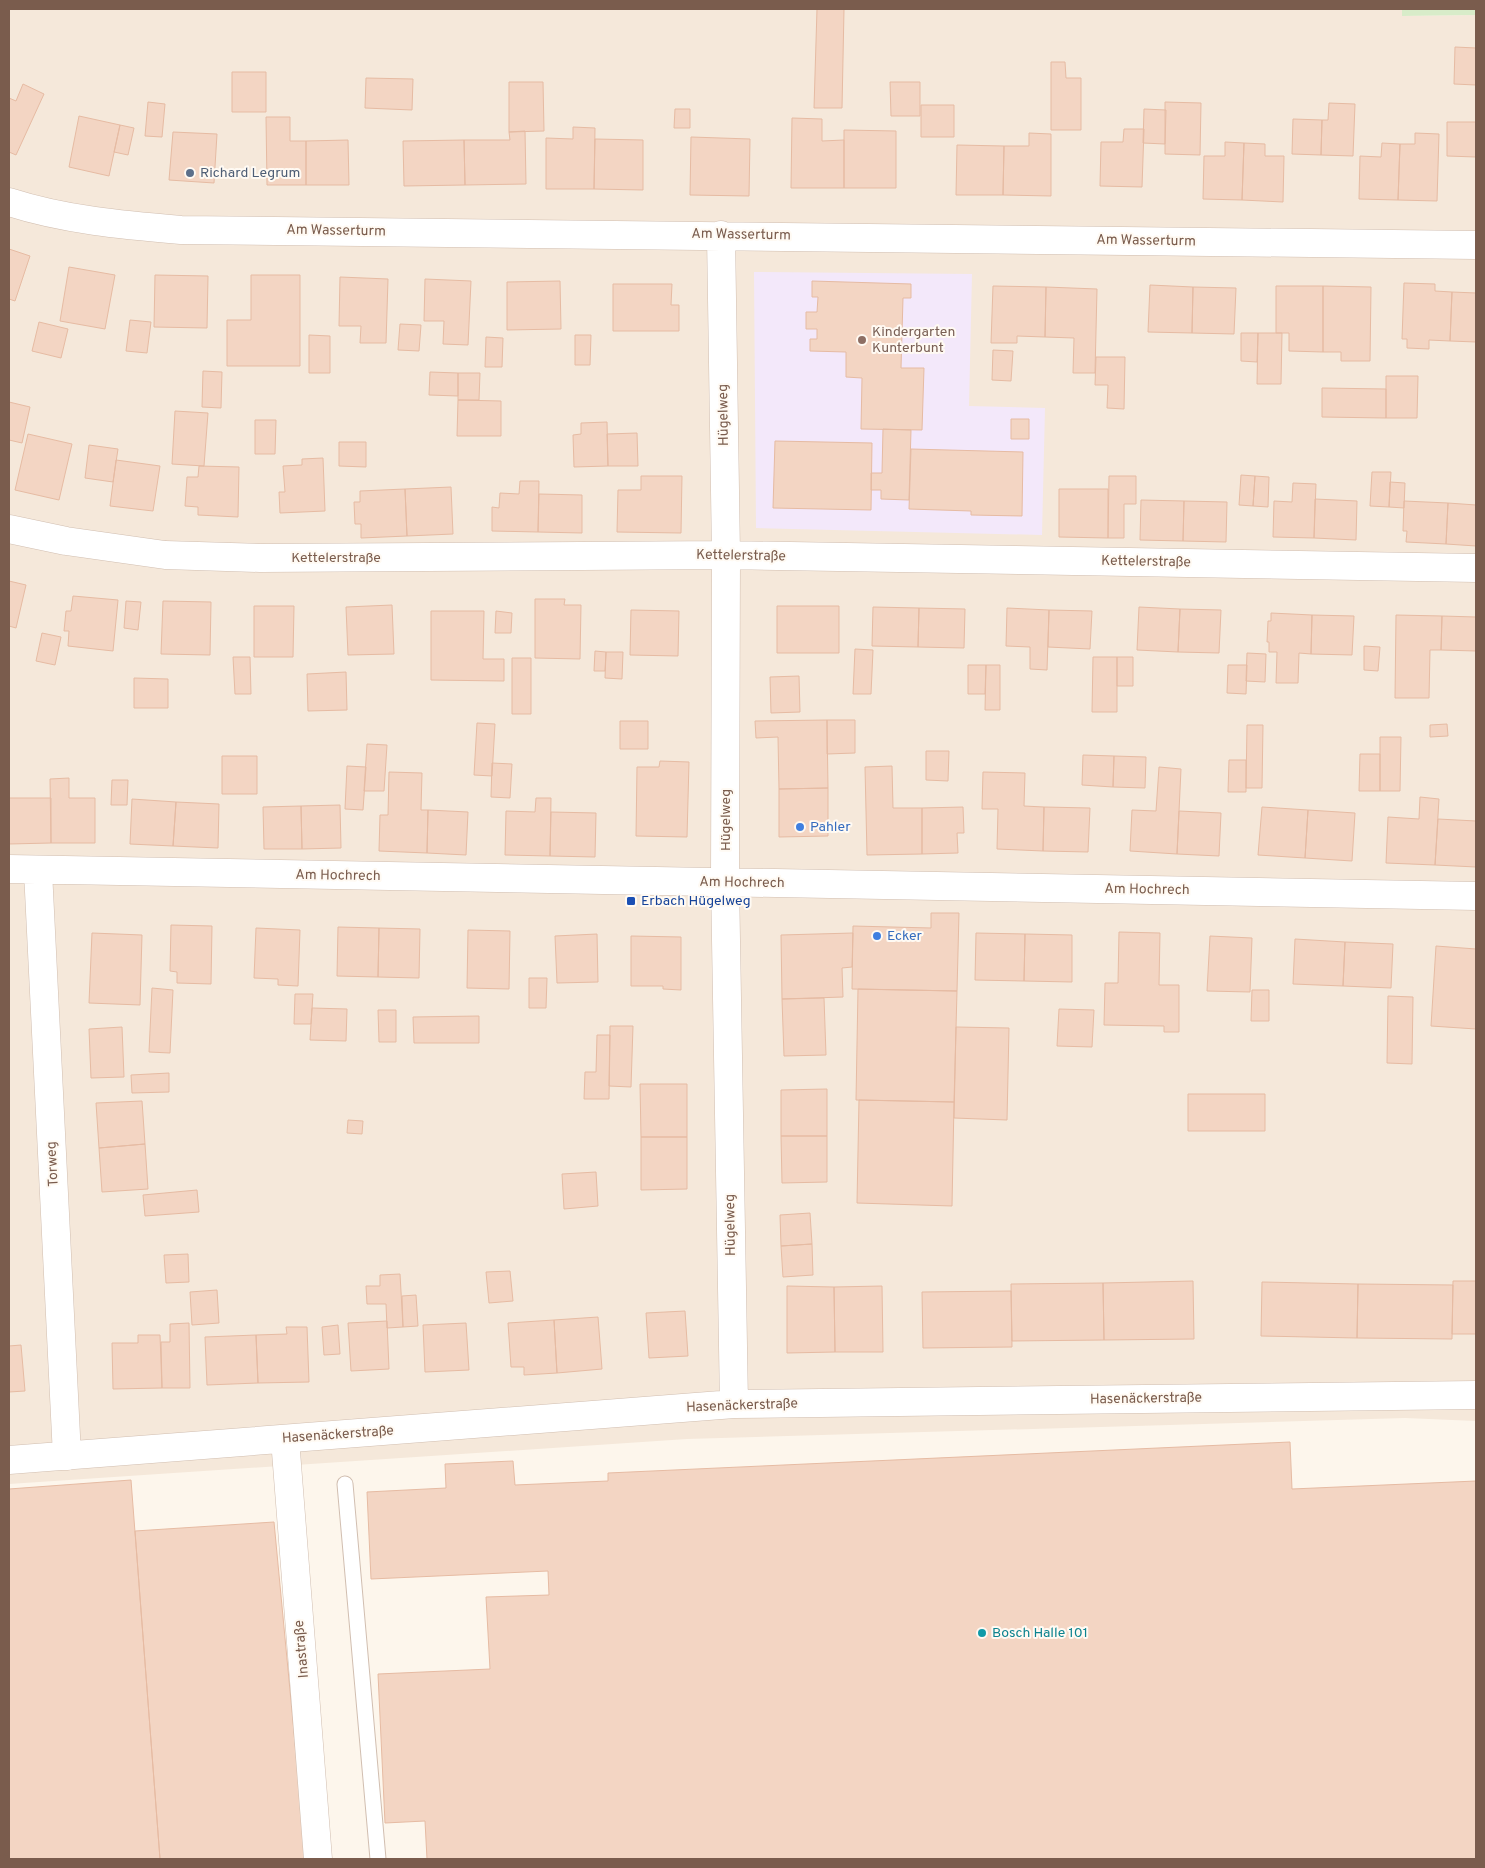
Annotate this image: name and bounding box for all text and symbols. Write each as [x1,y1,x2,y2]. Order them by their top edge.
place label: Richard Legrum [200,165,300,182]
marker: Richard Legrum [184,167,196,179]
street label: Am Wasserturm [286,222,386,240]
street label: Am Wasserturm [691,226,791,244]
street label: Am Wasserturm [1096,232,1196,250]
place label: Kindergarten Kunterbunt [872,324,955,357]
marker: Kindergarten Kunterbunt [856,334,868,346]
street label: Hügelweg [715,384,733,446]
street label: Kettelerstraße [696,547,786,565]
street label: Kettelerstraße [291,550,381,567]
street label: Kettelerstraße [1101,553,1191,571]
street label: Hügelweg [718,789,735,851]
place label: Pahler [810,819,851,836]
marker: Pahler [794,821,806,833]
street label: Am Hochrech [295,867,381,885]
street label: Am Hochrech [699,874,785,892]
street label: Am Hochrech [1104,881,1190,899]
place label: Erbach Hügelweg [641,893,751,910]
marker: Erbach Hügelweg [625,895,637,907]
place label: Ecker [887,928,923,945]
marker: Ecker [871,930,883,942]
street label: Torweg [43,1141,63,1187]
street label: Hügelweg [722,1194,740,1256]
street label: Hasenäckerstraße [1090,1390,1202,1408]
street label: Hasenäckerstraße [686,1396,798,1416]
street label: Hasenäckerstraße [282,1423,394,1447]
street label: Inastraße [291,1619,313,1679]
place label: Bosch Halle 101 [992,1625,1088,1642]
marker: Bosch Halle 101 [976,1627,988,1639]

